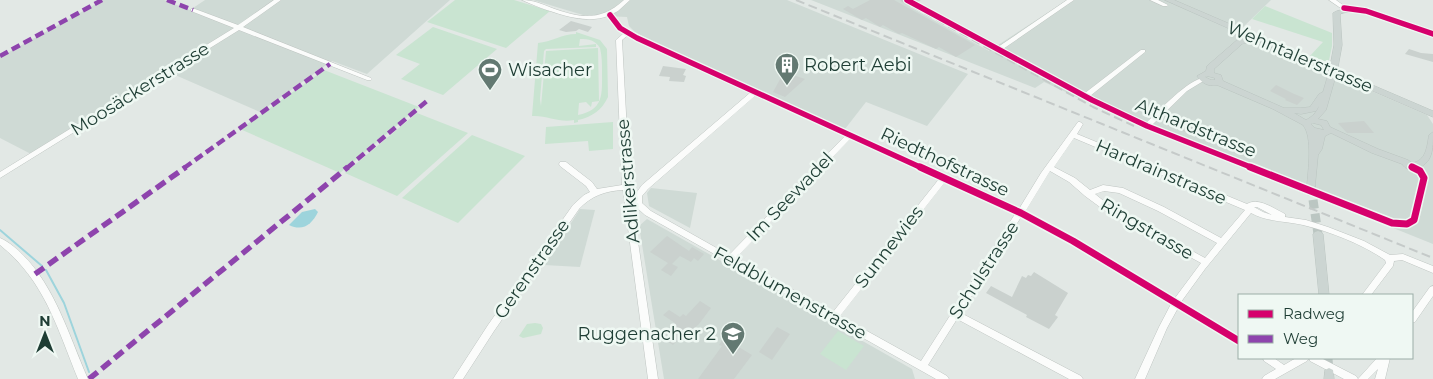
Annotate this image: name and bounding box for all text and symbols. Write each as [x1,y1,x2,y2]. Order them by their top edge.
street label: Wehntalerstrasse [1224,16,1376,98]
street label: Moosäckerstrasse [67,37,213,141]
building icon: Robert Aebi [774,52,800,86]
place label: Robert Aebi [804,54,912,76]
sports icon: Wisacher [477,57,503,91]
place label: Wisacher [508,59,592,81]
street label: Althardstrasse [1132,94,1260,162]
street label: Adlikerstrasse [612,118,644,244]
street label: Riedthofstrasse [877,123,1013,201]
street label: Hardrainstrasse [1092,134,1230,210]
street label: Im Seewadel [742,148,838,246]
street label: Ringstrasse [1096,193,1198,265]
street label: Sunnewies [850,201,928,293]
street label: Gerenstrasse [490,215,574,323]
street label: Schulstrasse [944,217,1024,323]
street label: Feldblumenstrasse [709,242,871,344]
legend [1238,294,1413,359]
text: Radweg [1283,304,1345,323]
north arrow [20,309,70,359]
text: N [39,312,51,330]
school or university icon: Ruggenacher 2 [720,321,746,355]
place label: Ruggenacher 2 [577,323,716,345]
text: Weg [1283,329,1318,348]

